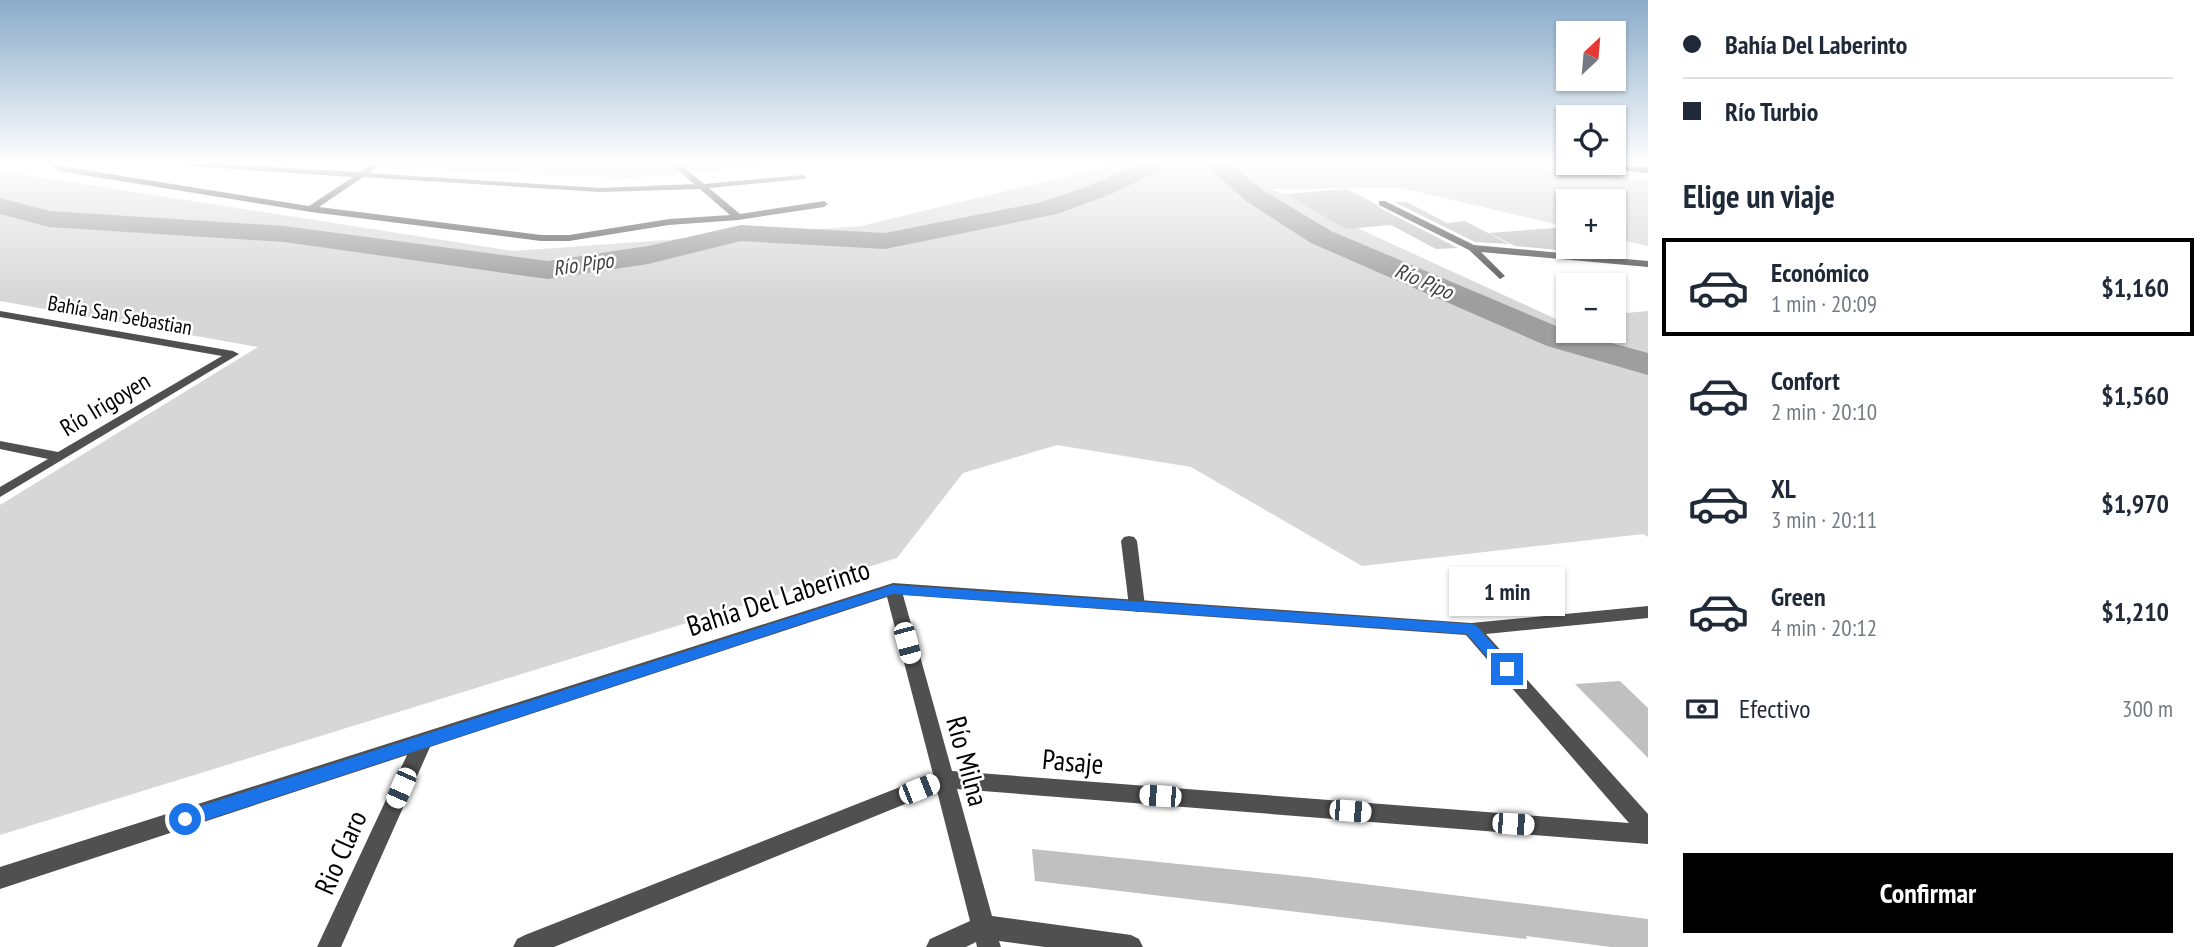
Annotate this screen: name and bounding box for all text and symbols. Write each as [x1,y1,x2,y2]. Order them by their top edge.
north arrow [1556,21,1626,91]
map controls [1556,21,1626,343]
text: Bahía Del Laberinto [1725,28,1907,61]
text: Río Turbio [1725,95,1818,128]
button: locate [1556,105,1626,175]
text: Elige un viaje [1683,175,1835,217]
button: + [1556,189,1626,259]
water label: Río Pipo [551,246,617,282]
icon: car [1687,256,1750,319]
text: Económico [1771,256,1869,289]
water label: Río Pipo [1391,257,1459,306]
text: $1,160 [2101,271,2169,304]
button: − [1556,273,1626,343]
street label: Bahía San Sebastian [46,289,194,341]
text: 1 min · 20:09 [1771,289,1877,318]
icon: car [1687,364,1750,427]
text: Confort [1771,364,1840,397]
street label: Río Irigoyen [54,365,156,443]
text: $1,560 [2101,379,2169,412]
text: 2 min · 20:10 [1771,397,1877,426]
icon: car [1687,472,1750,535]
text: XL [1771,472,1796,505]
text: $1,970 [2101,487,2169,520]
text: 3 min · 20:11 [1771,505,1877,534]
street label: Bahía Del Laberinto [682,550,874,644]
callout: 1 min [1449,568,1565,616]
text: 1 min [1484,577,1530,606]
icon: car [1687,580,1750,643]
text: Green [1771,580,1826,613]
text: $1,210 [2101,595,2169,628]
text: 4 min · 20:12 [1771,613,1877,642]
car [892,620,923,666]
route end [1491,653,1523,685]
icon: cash [1683,690,1721,728]
text: Efectivo [1739,692,1811,725]
text: 300 m [2122,694,2173,723]
street label: Río Milna [938,712,998,810]
street label: Pasaje [1041,740,1105,782]
car [383,765,420,811]
car [896,771,943,807]
car [1139,784,1182,808]
car [1329,799,1372,823]
route start [169,803,201,835]
street label: Rio Claro [305,804,375,900]
car [1492,812,1535,836]
button: Confirmar [1683,853,2173,933]

